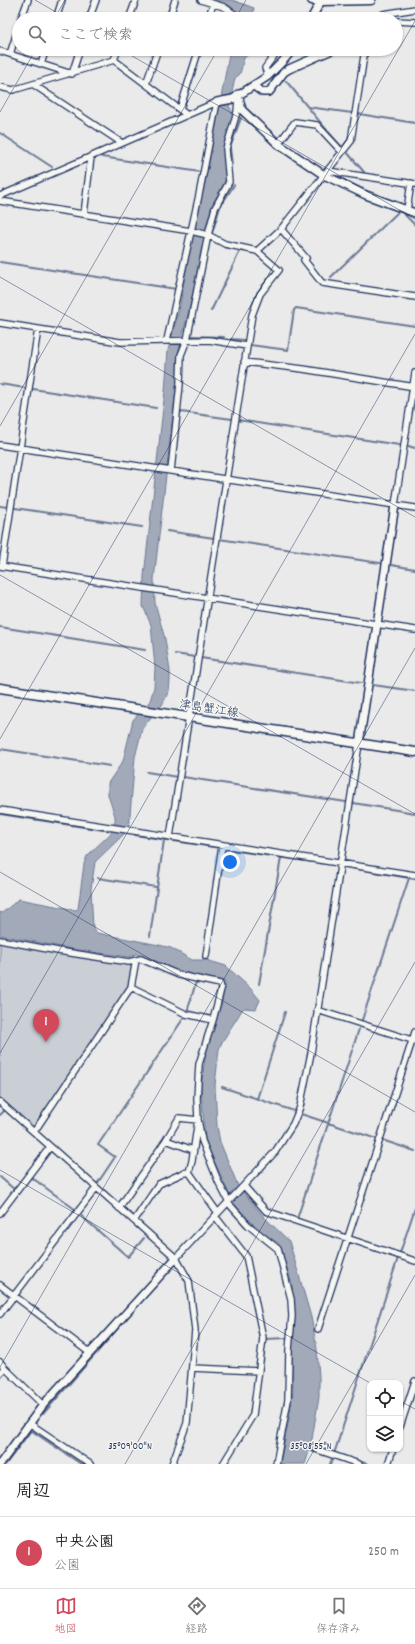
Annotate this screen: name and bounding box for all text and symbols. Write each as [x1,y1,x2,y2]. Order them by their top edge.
search box [12,12,403,56]
icon: search [26,23,48,45]
text: ここで検索 [58,25,133,47]
street label: 津島蟹江線 [178,696,240,723]
your location [220,852,240,872]
pin: 1 [33,1009,59,1042]
map controls [367,1380,403,1452]
button: locate [367,1380,403,1416]
button: layers [367,1416,403,1452]
text: 35°09'00"N [108,1440,152,1454]
text: 35°08'55"N [290,1440,332,1454]
text: 周辺 [16,1481,50,1505]
text: 中央公園 [54,1532,114,1554]
text: 1 [28,1543,30,1562]
text: 250 m [368,1543,399,1562]
text: 公園 [54,1557,80,1576]
tab: 地図 [55,1595,77,1638]
tab: 経路 [186,1595,208,1638]
tab: 保存済み [317,1595,361,1638]

